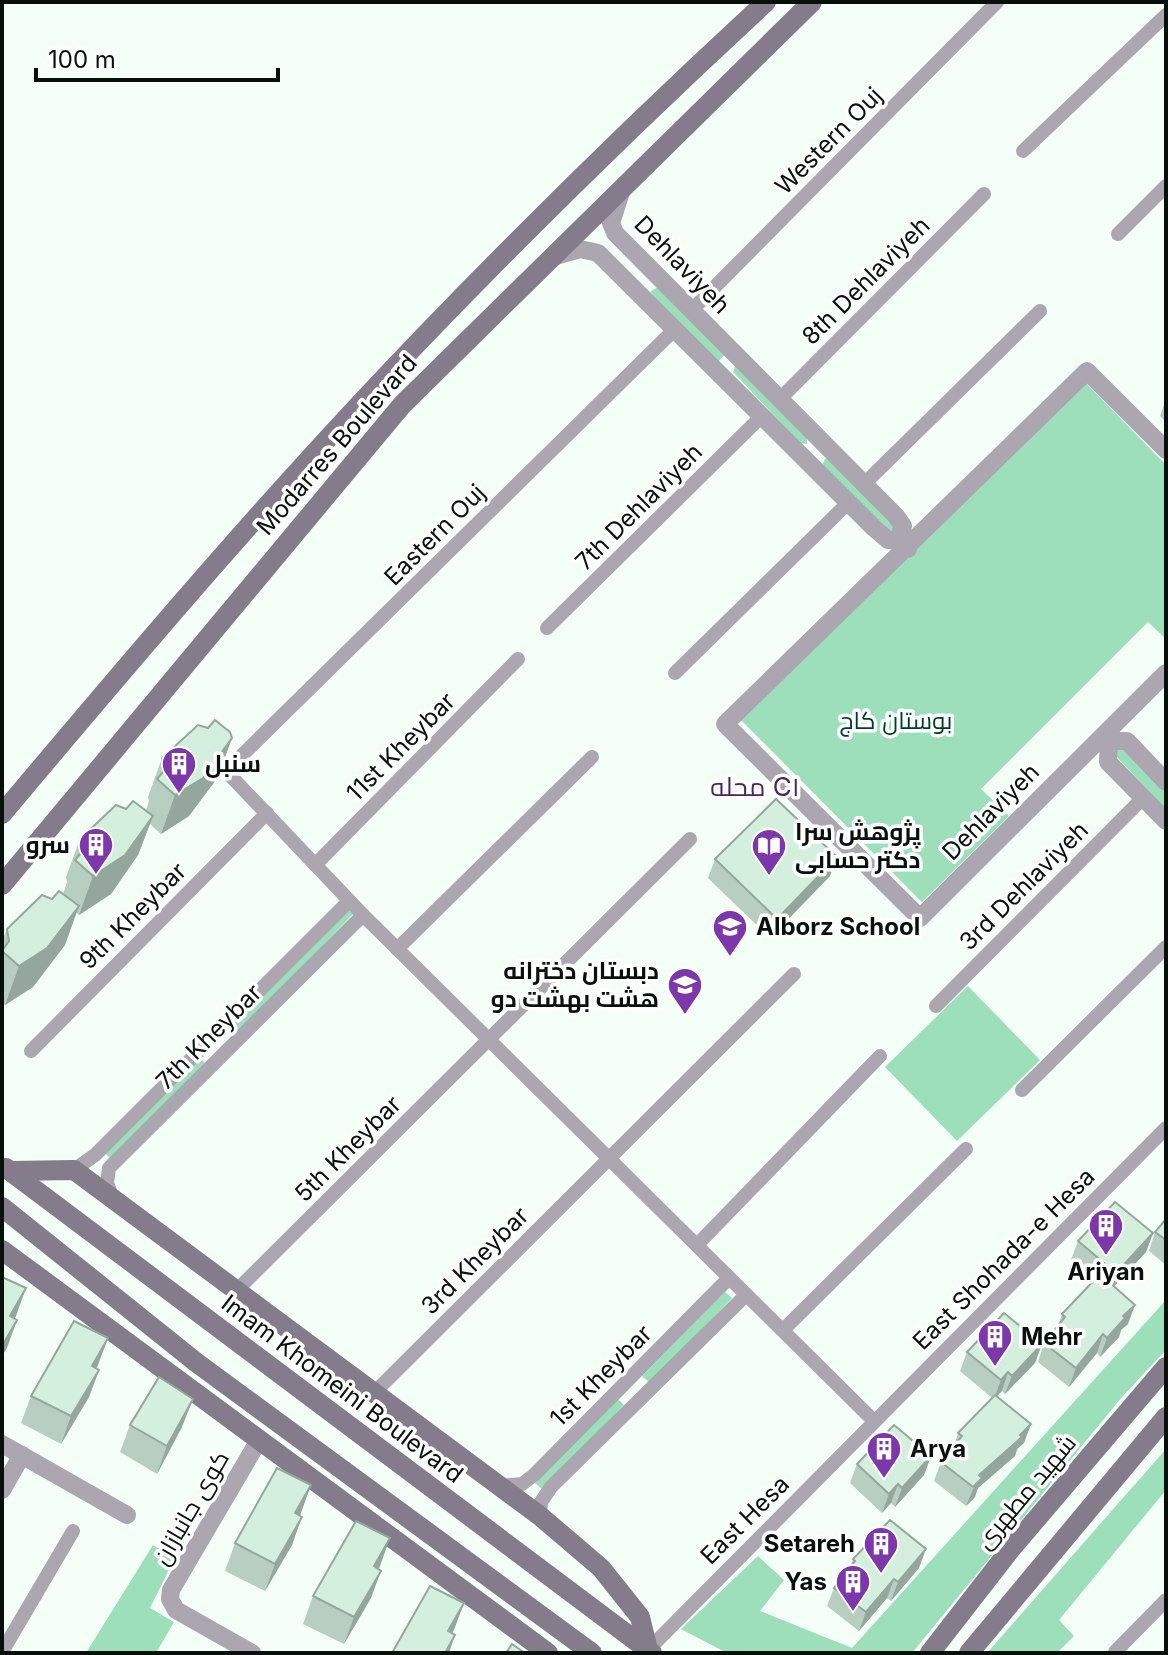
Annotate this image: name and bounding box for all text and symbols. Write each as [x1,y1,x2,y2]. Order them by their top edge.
scale bar [36,32,278,82]
text: 100 m [48,45,116,74]
street label: Western Ouj [769,81,888,200]
street label: Dehlaviyeh [629,210,736,320]
street label: 8th Dehlaviyeh [796,211,936,351]
street label: Modarres Boulevard [250,349,423,541]
street label: 7th Dehlaviyeh [569,437,708,576]
street label: Eastern Ouj [378,478,491,591]
street label: 11st Kheybar [340,686,461,807]
park label: بوستان کاج [840,706,953,737]
building icon: سنبل [160,745,198,795]
place label: سنبل [205,749,261,778]
street label: Dehlaviyeh [936,757,1045,866]
district label: محله C۱ [710,771,800,802]
street label: 3rd Dehlaviyeh [953,815,1094,956]
place label: پژوهش سرا دکتر حسابی [795,817,921,874]
building icon: سرو [77,826,115,876]
library icon: پژوهش سرا دکتر حسابی [750,827,788,877]
place label: سرو [26,830,70,859]
street label: 9th Kheybar [73,856,192,975]
school or university icon: Alborz School [711,908,749,958]
place label: Alborz School [756,912,920,941]
place label: دبستان دخترانه هشت بهشت دو [491,956,659,1013]
school or university icon: دبستان دخترانه هشت بهشت دو [666,966,704,1016]
street label: 7th Kheybar [150,978,267,1095]
street label: 5th Kheybar [289,1090,407,1208]
street label: East Shohada-e Hesa [907,1162,1100,1355]
street label: 3rd Kheybar [415,1201,534,1320]
building icon: Ariyan [1087,1207,1125,1257]
place label: Ariyan [1067,1257,1145,1286]
street label: Imam Khomeini Boulevard [216,1288,469,1489]
building icon: Mehr [976,1318,1014,1368]
street label: 1st Kheybar [544,1319,658,1433]
place label: Mehr [1021,1322,1083,1351]
street label: شهید مطهری [969,1429,1082,1555]
building icon: Arya [865,1430,903,1480]
place label: Arya [910,1434,966,1463]
street label: کوی جانبازان [146,1446,235,1570]
street label: East Hesa [694,1469,795,1570]
building icon: Setareh [862,1525,900,1575]
place label: Setareh [764,1529,855,1558]
building icon: Yas [834,1563,872,1613]
place label: Yas [785,1567,827,1596]

